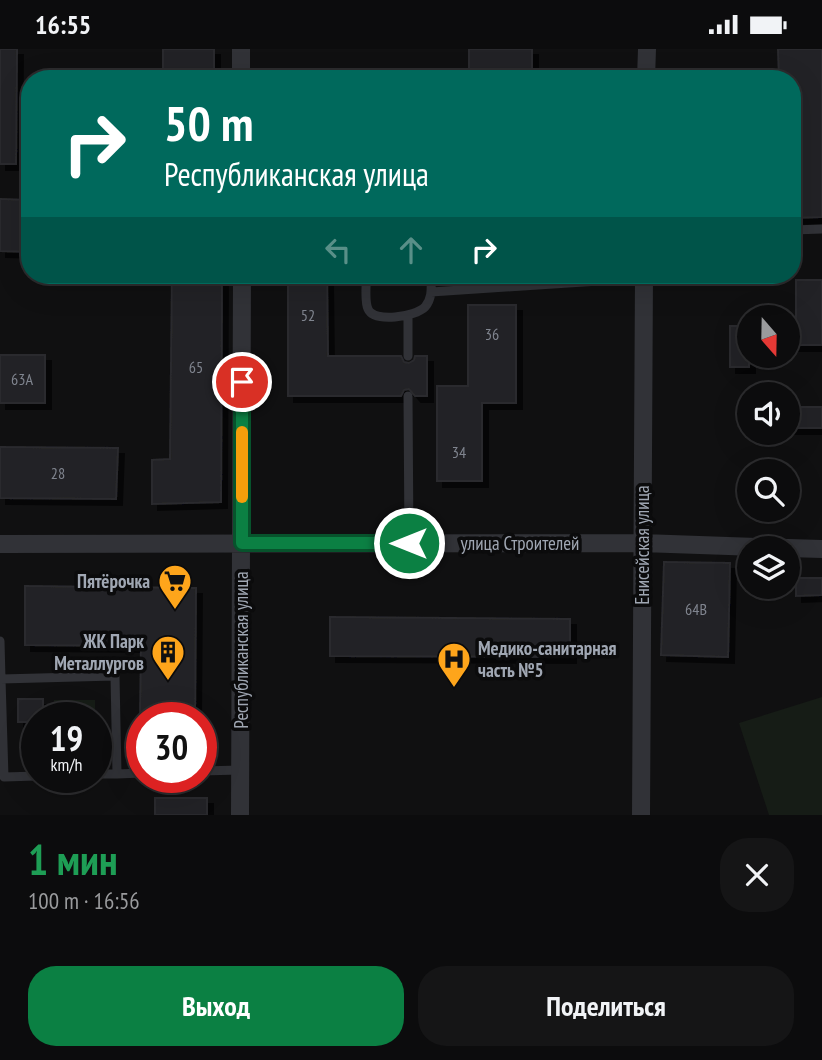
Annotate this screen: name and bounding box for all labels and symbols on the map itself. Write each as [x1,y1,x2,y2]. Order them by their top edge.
house number: 52 [301,305,315,325]
north arrow [737,305,800,367]
house number: 36 [485,324,499,344]
pin [212,352,272,412]
house number: 65 [189,357,203,377]
house number: 63А [11,369,33,389]
house number: 34 [452,442,466,462]
house number: 28 [51,463,65,483]
street label: Енисейская улица [630,485,654,605]
position arrow [372,506,446,580]
street label: улица Строителей [461,531,579,555]
supermarket icon: Пятёрочка [156,562,194,611]
place label: Пятёрочка [77,569,150,593]
street label: Республиканская улица [229,571,253,729]
house number: 64В [685,599,707,619]
place label: ЖК Парк Металлургов [54,629,144,675]
building icon: ЖК Парк Металлургов [149,633,187,682]
place label: Медико-санитарная часть №5 [478,636,617,682]
hospital icon: Медико-санитарная часть №5 [435,640,473,689]
speed limit sign: 30 [126,702,217,793]

